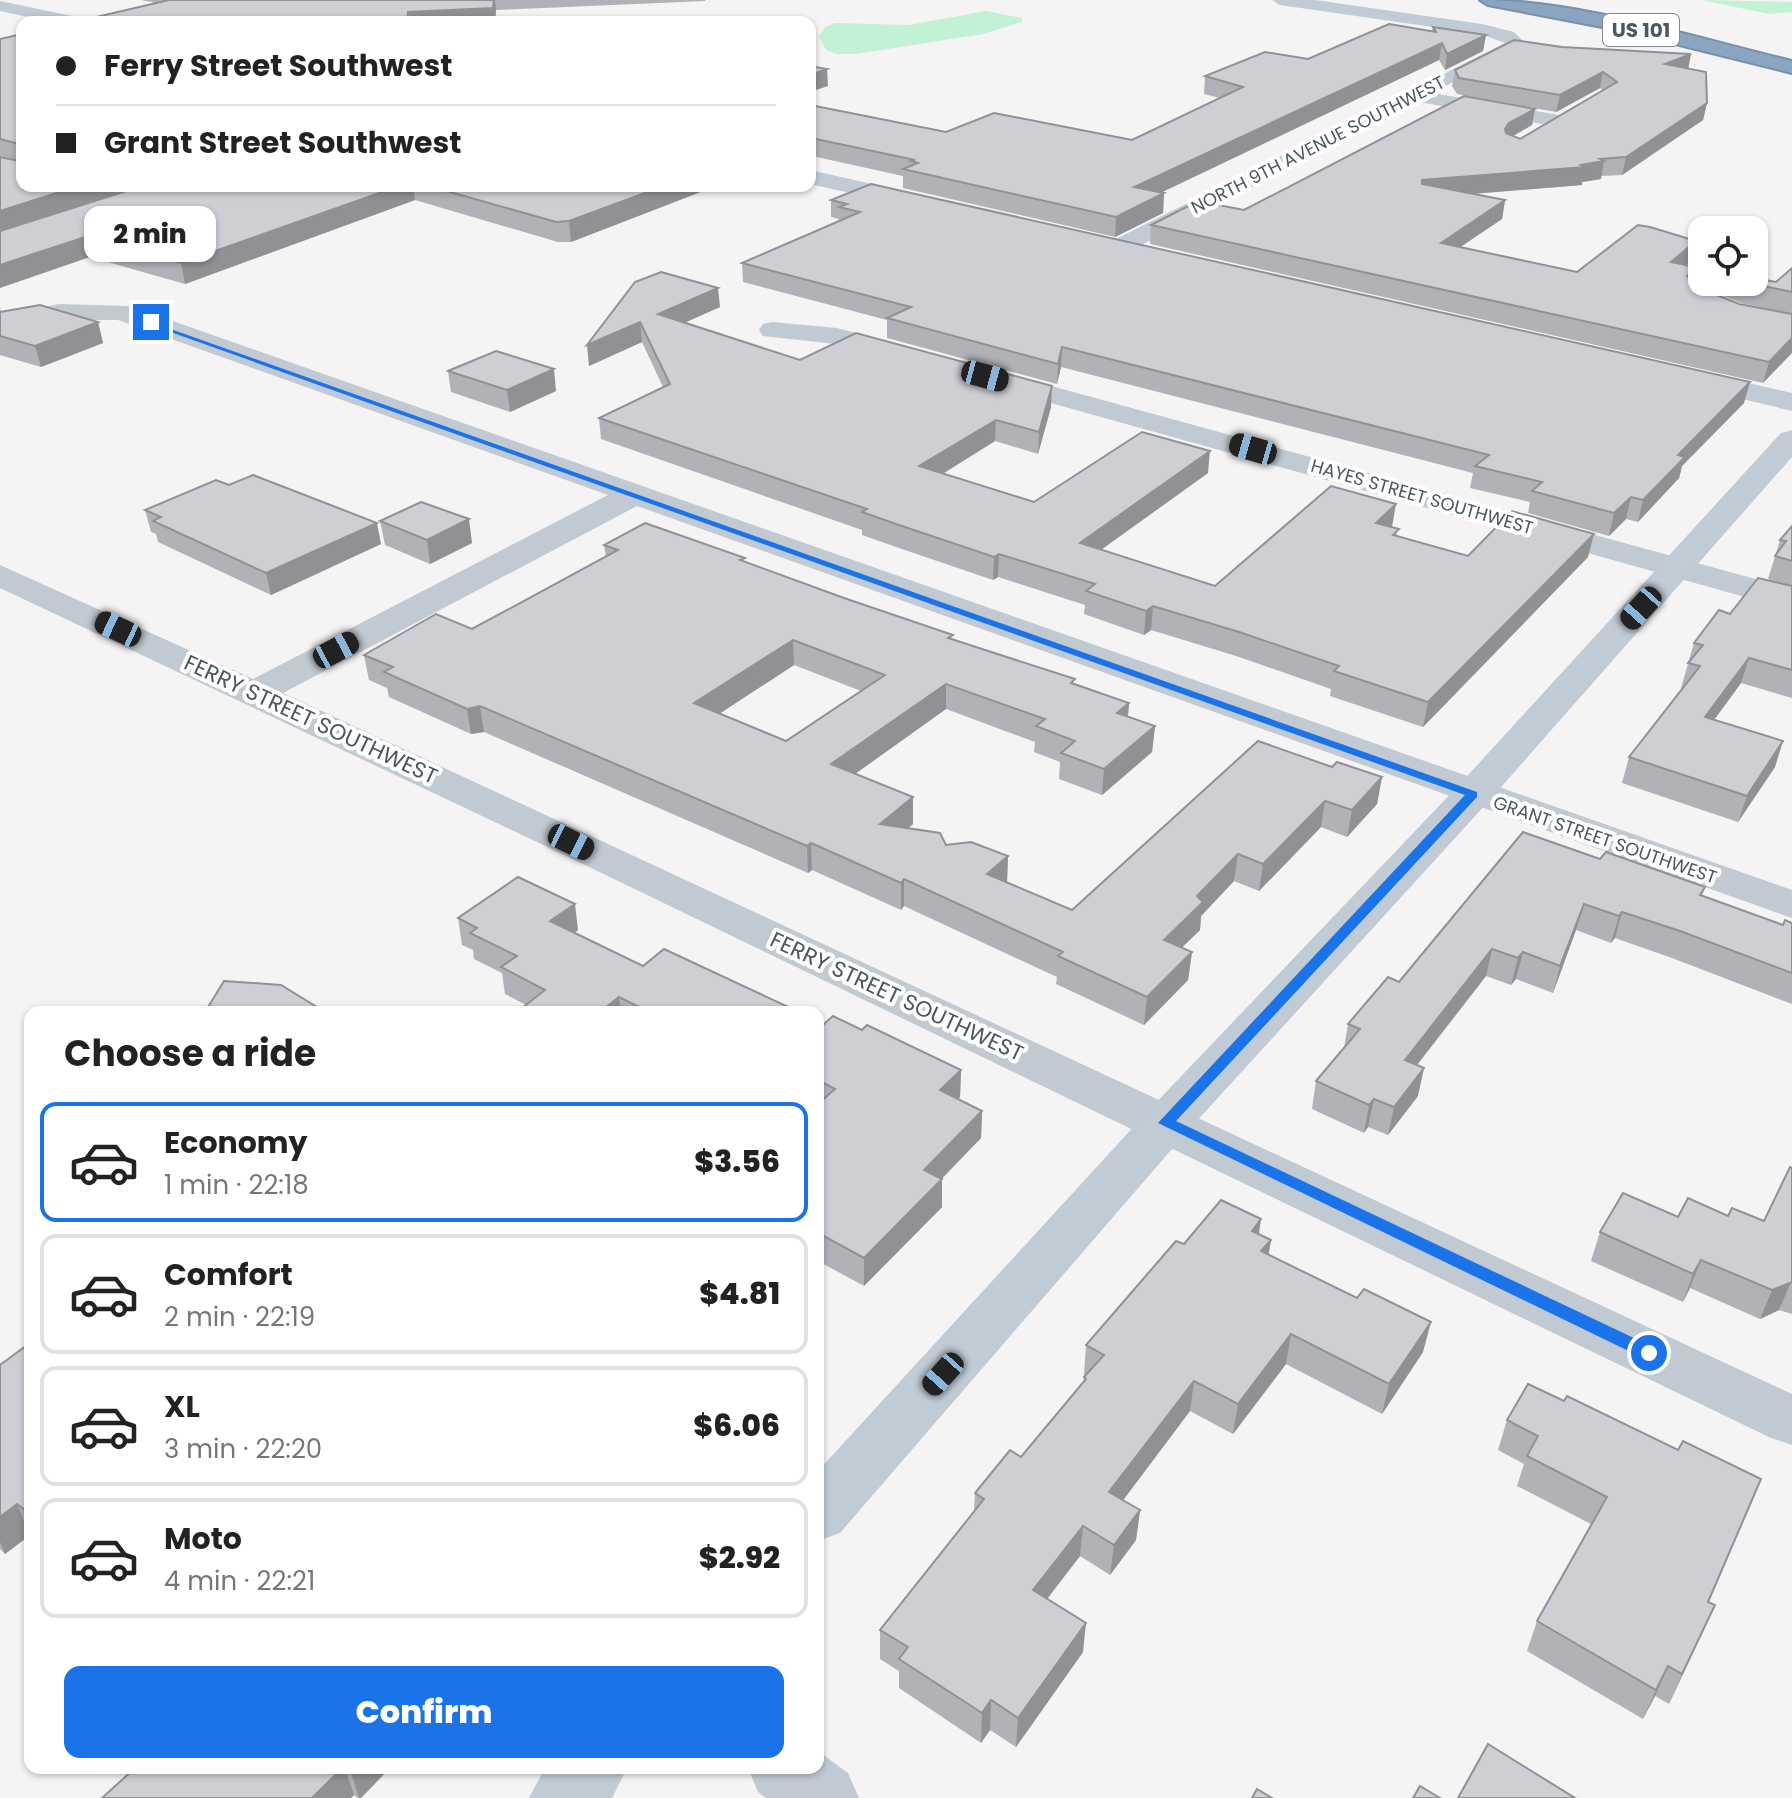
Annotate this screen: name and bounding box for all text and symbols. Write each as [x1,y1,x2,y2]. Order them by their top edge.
road number: US 101 [1603,14,1679,46]
text: Ferry Street Southwest [104,44,452,87]
street label: NORTH 9TH AVENUE SOUTHWEST [1187,69,1449,220]
text: Grant Street Southwest [104,121,461,164]
callout: 2 min [85,206,217,262]
text: 2 min [113,216,187,252]
map controls [1688,216,1768,296]
button: locate [1688,216,1768,296]
route end [133,304,169,340]
car [959,358,1011,394]
car [1227,431,1279,467]
street label: HAYES STREET SOUTHWEST [1308,453,1536,540]
car [1616,582,1666,634]
car [91,608,145,650]
car [309,628,363,672]
street label: FERRY STREET SOUTHWEST [179,647,443,792]
street label: GRANT STREET SOUTHWEST [1490,790,1720,890]
car [544,821,598,863]
street label: FERRY STREET SOUTHWEST [765,924,1029,1069]
text: Choose a ride [64,1028,316,1079]
text: Economy [164,1121,308,1164]
icon: car [68,1126,140,1198]
text: $3.56 [694,1140,780,1183]
text: 1 min · 22:18 [164,1167,309,1203]
text: Comfort [164,1253,293,1296]
icon: car [68,1258,140,1330]
text: $4.81 [699,1272,780,1315]
text: 2 min · 22:19 [164,1299,315,1335]
route start [1631,1335,1667,1371]
car [918,1348,968,1400]
text: XL [164,1385,200,1428]
icon: car [68,1390,140,1462]
text: $6.06 [693,1404,780,1447]
text: 3 min · 22:20 [164,1431,322,1467]
text: Moto [164,1517,242,1560]
icon: car [68,1522,140,1594]
text: $2.92 [699,1536,780,1579]
text: 4 min · 22:21 [164,1563,315,1599]
button: Confirm [64,1666,784,1758]

